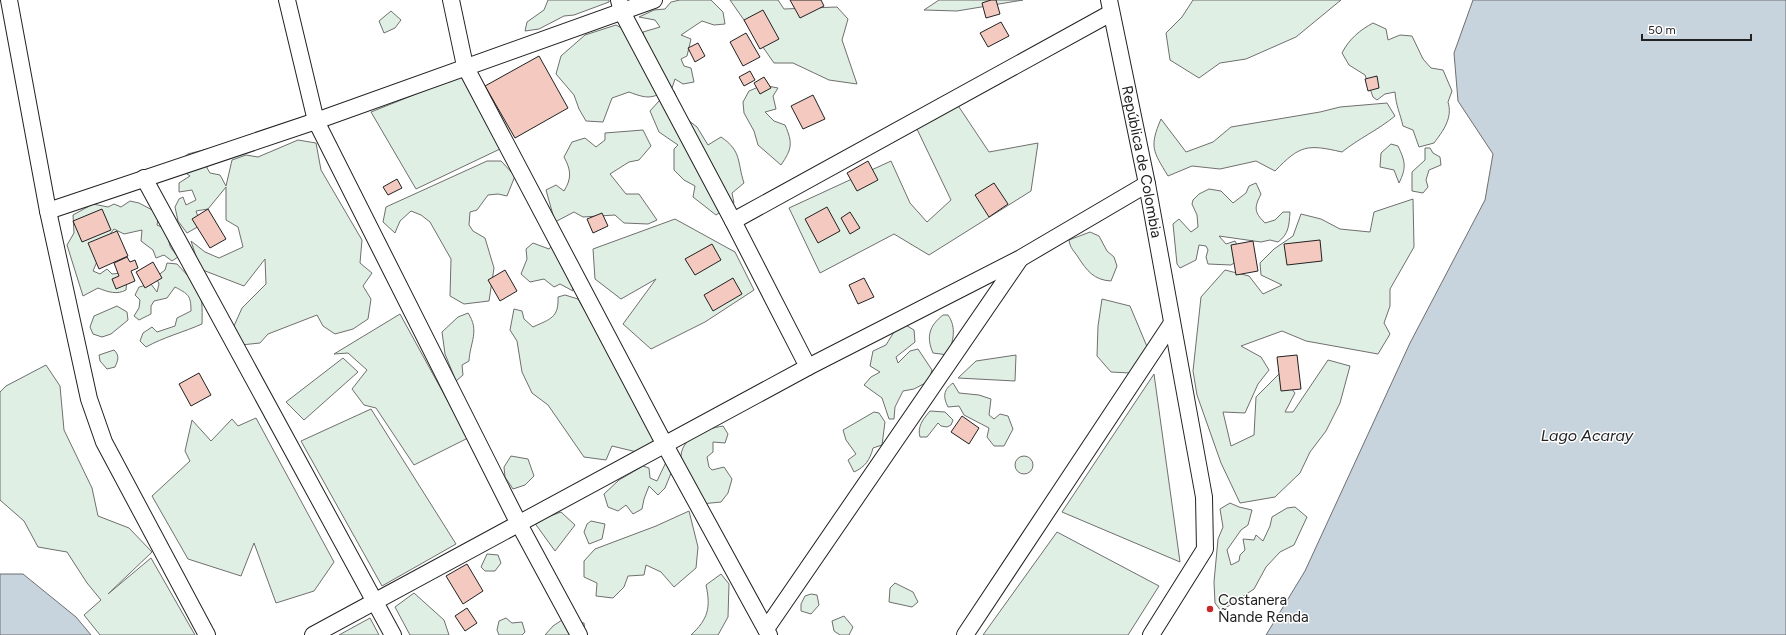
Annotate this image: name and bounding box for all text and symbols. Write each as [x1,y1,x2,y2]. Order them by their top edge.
scale bar [1642,16,1751,42]
text: 50 m [1648,23,1676,37]
street label: República de Colombia [1118,84,1166,239]
water label: Lago Acaray [1541,426,1634,445]
place label: Costanera Ñande Renda [1218,591,1309,626]
marker: Costanera Ñande Renda [1205,604,1215,614]

